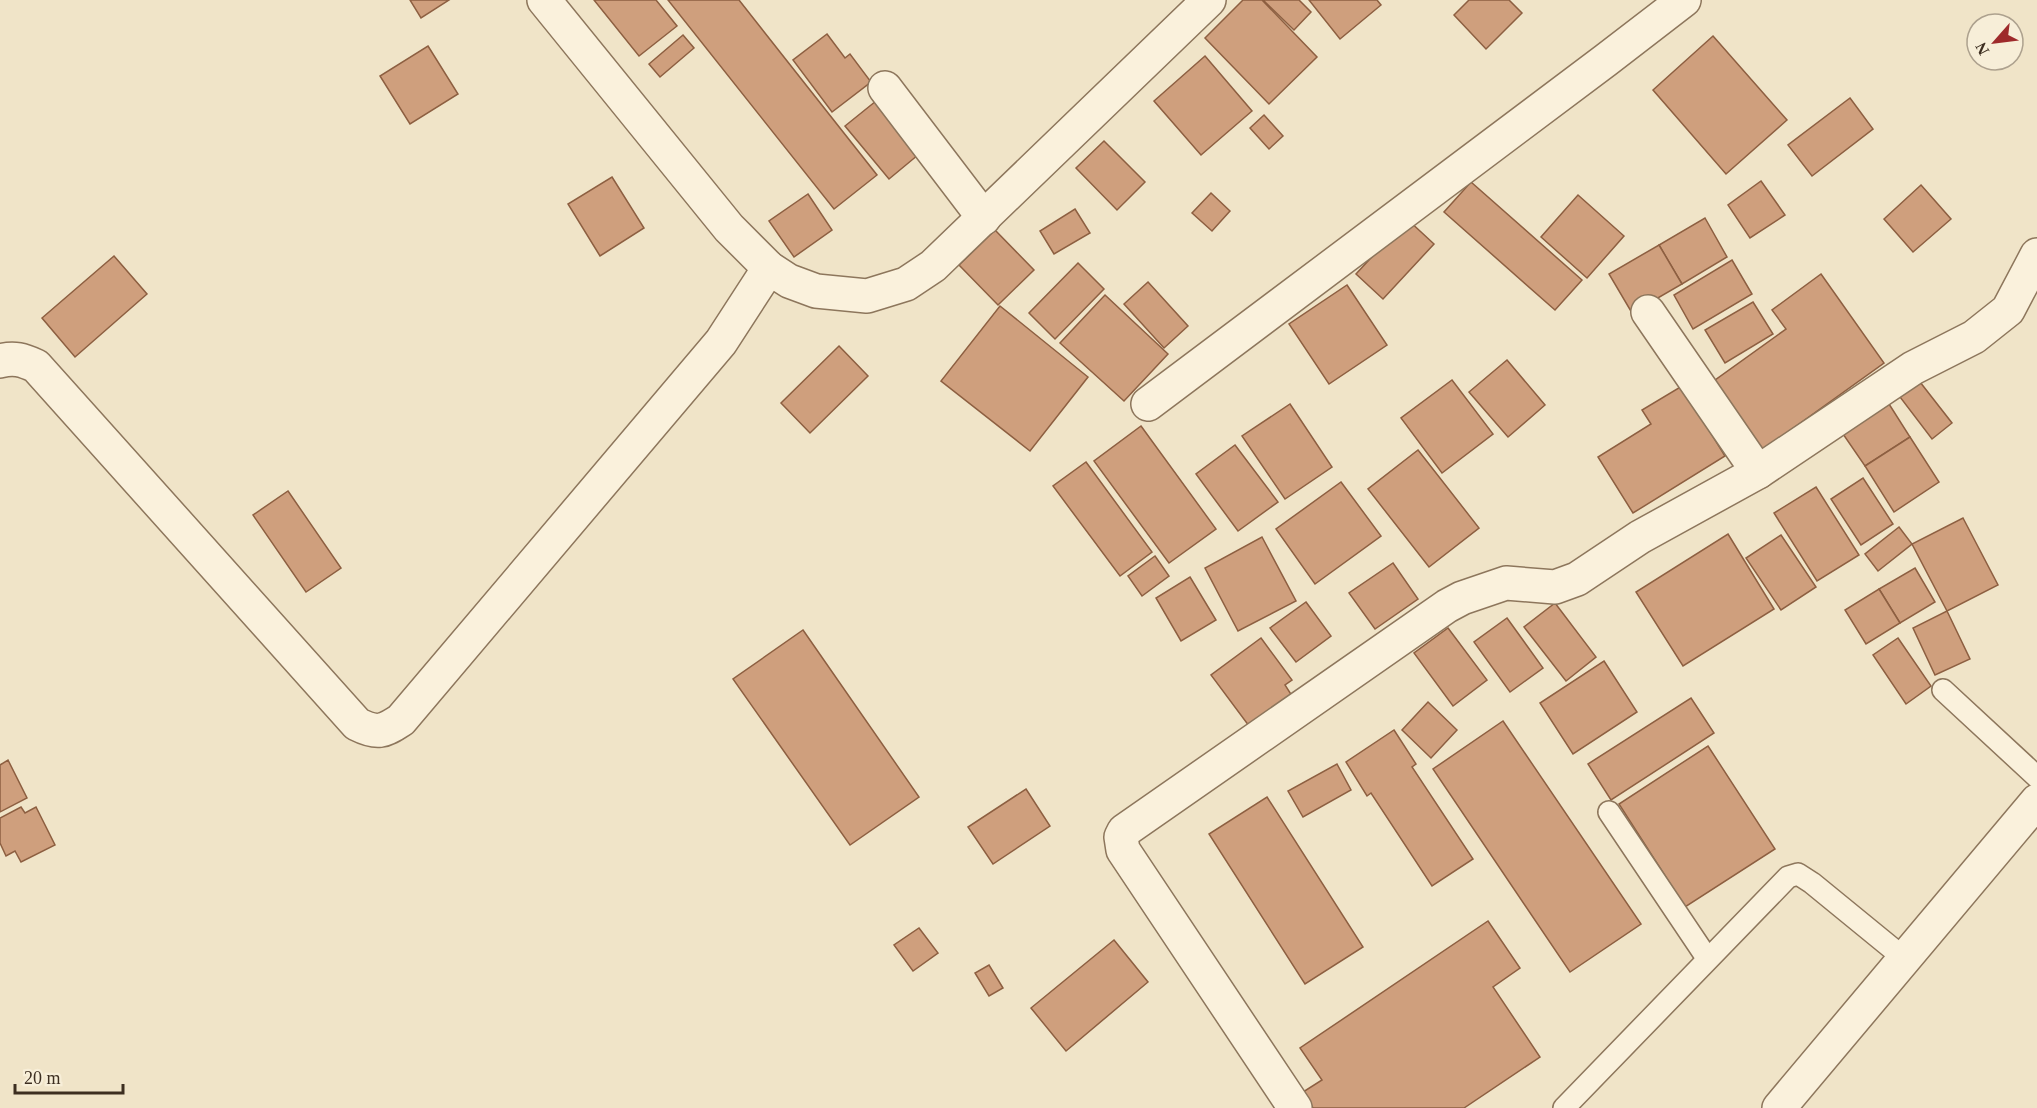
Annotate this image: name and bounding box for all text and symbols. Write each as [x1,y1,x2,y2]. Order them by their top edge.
north arrow [1965,12,2025,72]
text: N [1972,39,1992,58]
scale bar [15,1057,123,1095]
text: 20 m [24,1068,61,1088]

